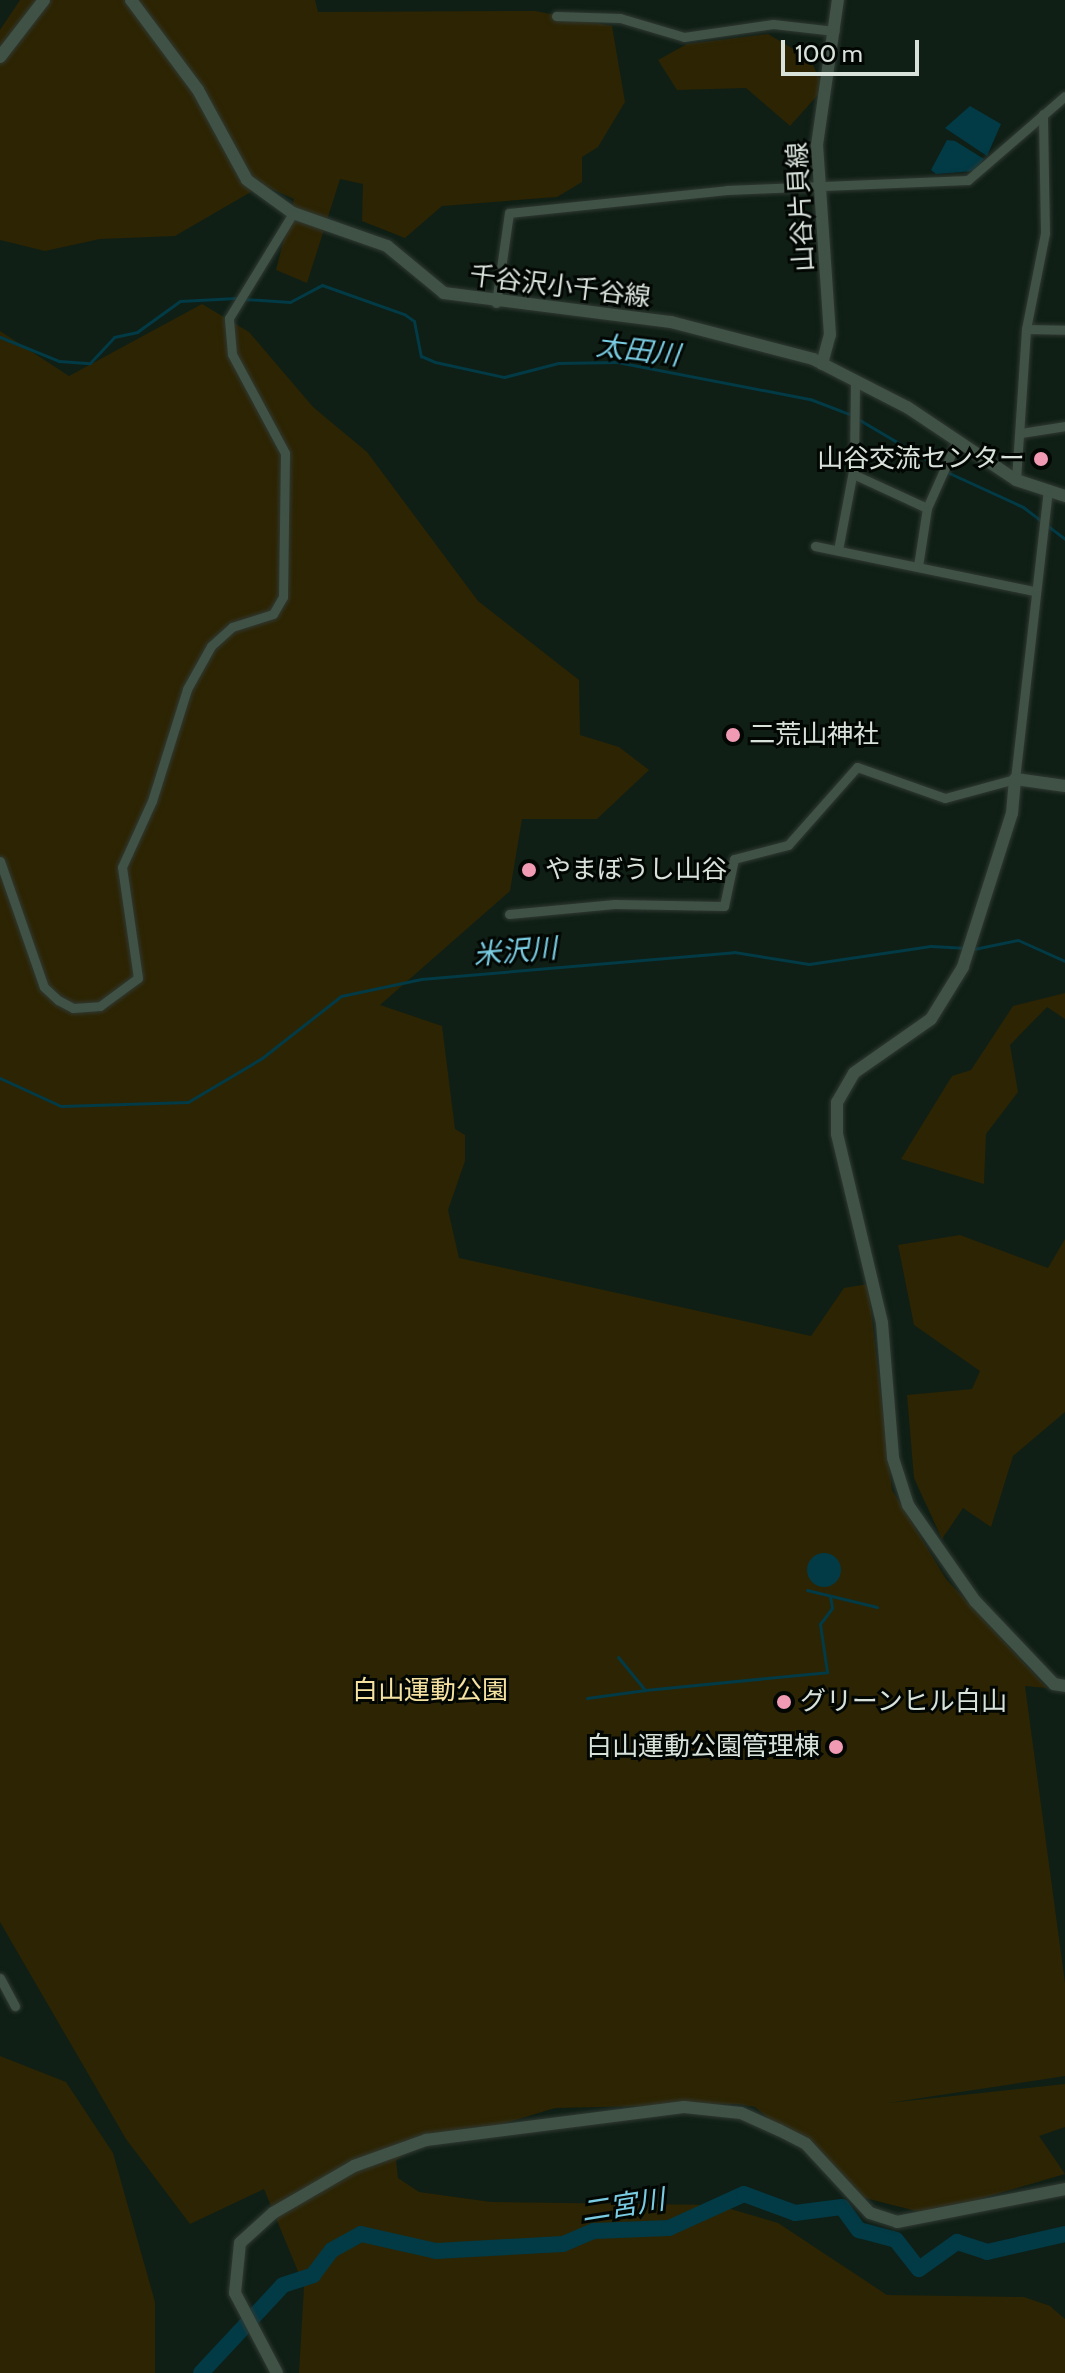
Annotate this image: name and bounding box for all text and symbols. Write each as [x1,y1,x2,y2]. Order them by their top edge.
scale bar [785,24,923,74]
text: 100 m [795,39,863,68]
street label: 山谷片貝線 [782,141,820,273]
street label: 千谷沢小千谷線 [468,260,652,314]
water label: 太田川 [594,328,682,372]
place label: 山谷交流センター [817,443,1025,475]
marker: 山谷交流センター [1032,450,1050,468]
place label: 二荒山神社 [749,719,879,751]
marker: 二荒山神社 [724,726,742,744]
place label: やまぼうし山谷 [545,854,727,886]
marker: やまぼうし山谷 [520,861,538,879]
water label: 米沢川 [472,931,558,971]
park label: 白山運動公園 [352,1675,508,1707]
place label: グリーンヒル白山 [800,1686,1008,1718]
marker: グリーンヒル白山 [775,1693,793,1711]
place label: 白山運動公園管理棟 [586,1731,820,1763]
marker: 白山運動公園管理棟 [827,1738,845,1756]
water label: 二宮川 [579,2182,667,2228]

